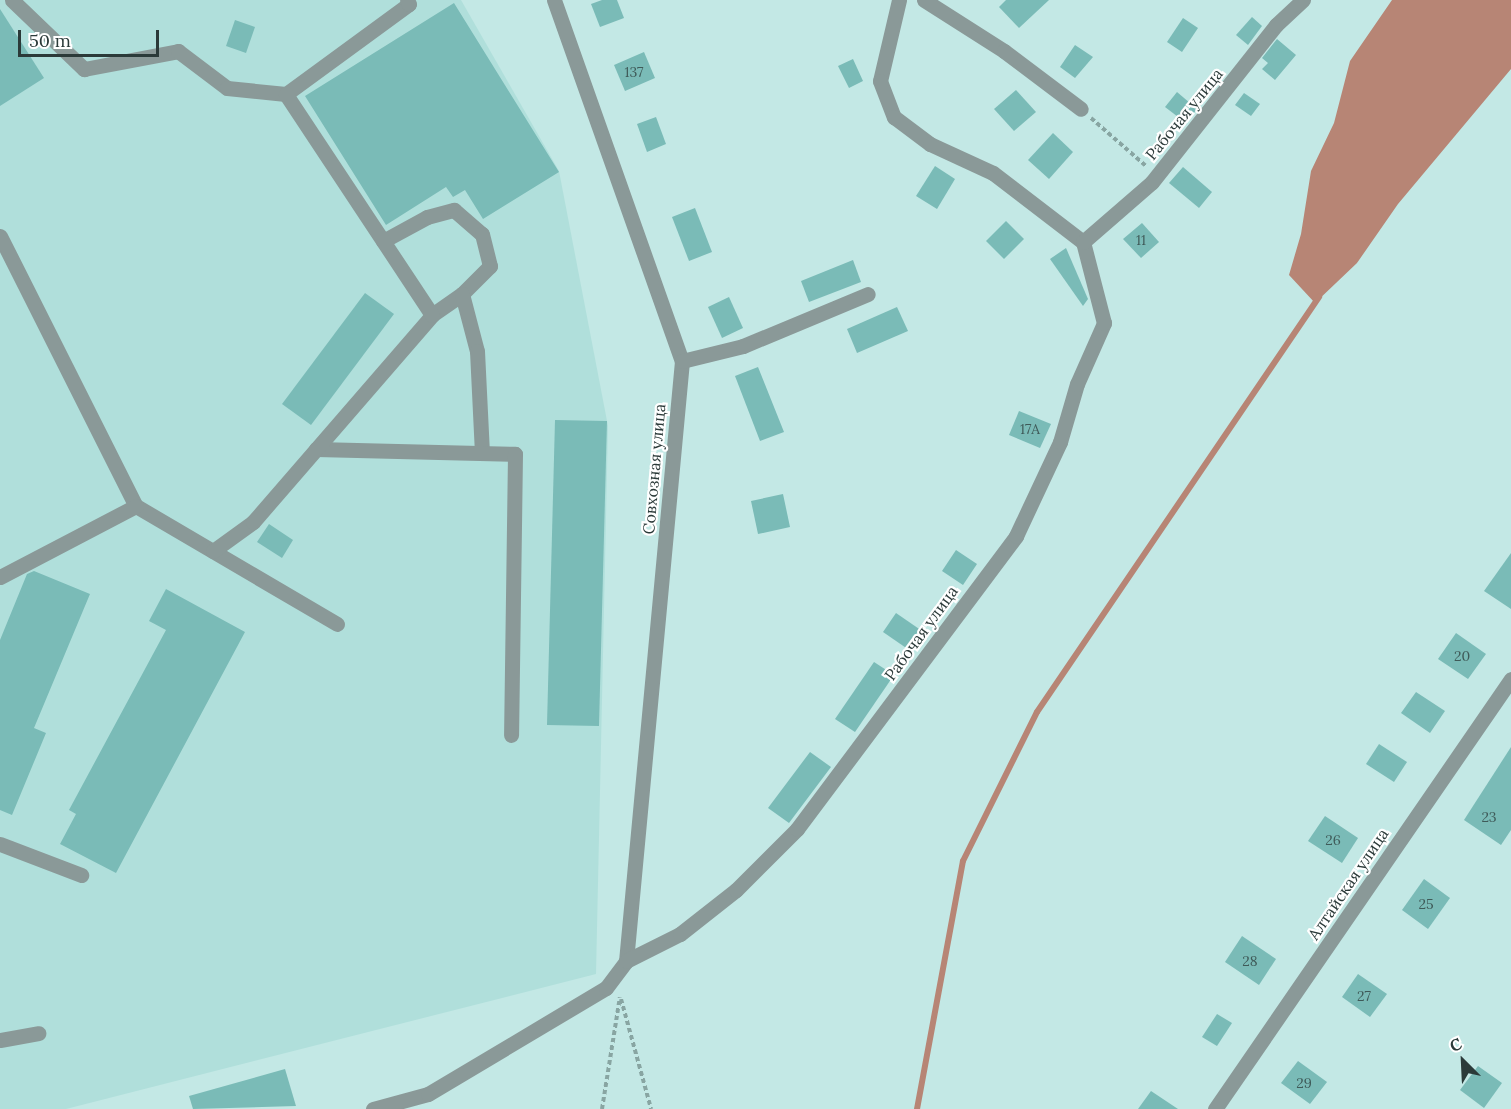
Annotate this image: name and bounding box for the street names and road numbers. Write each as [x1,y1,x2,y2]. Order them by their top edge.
street label: Рабочая улица [1141,64,1227,164]
street label: Совхозная улица [639,403,669,535]
street label: Рабочая улица [880,582,962,684]
street label: Алтайская улица [1304,825,1392,943]

